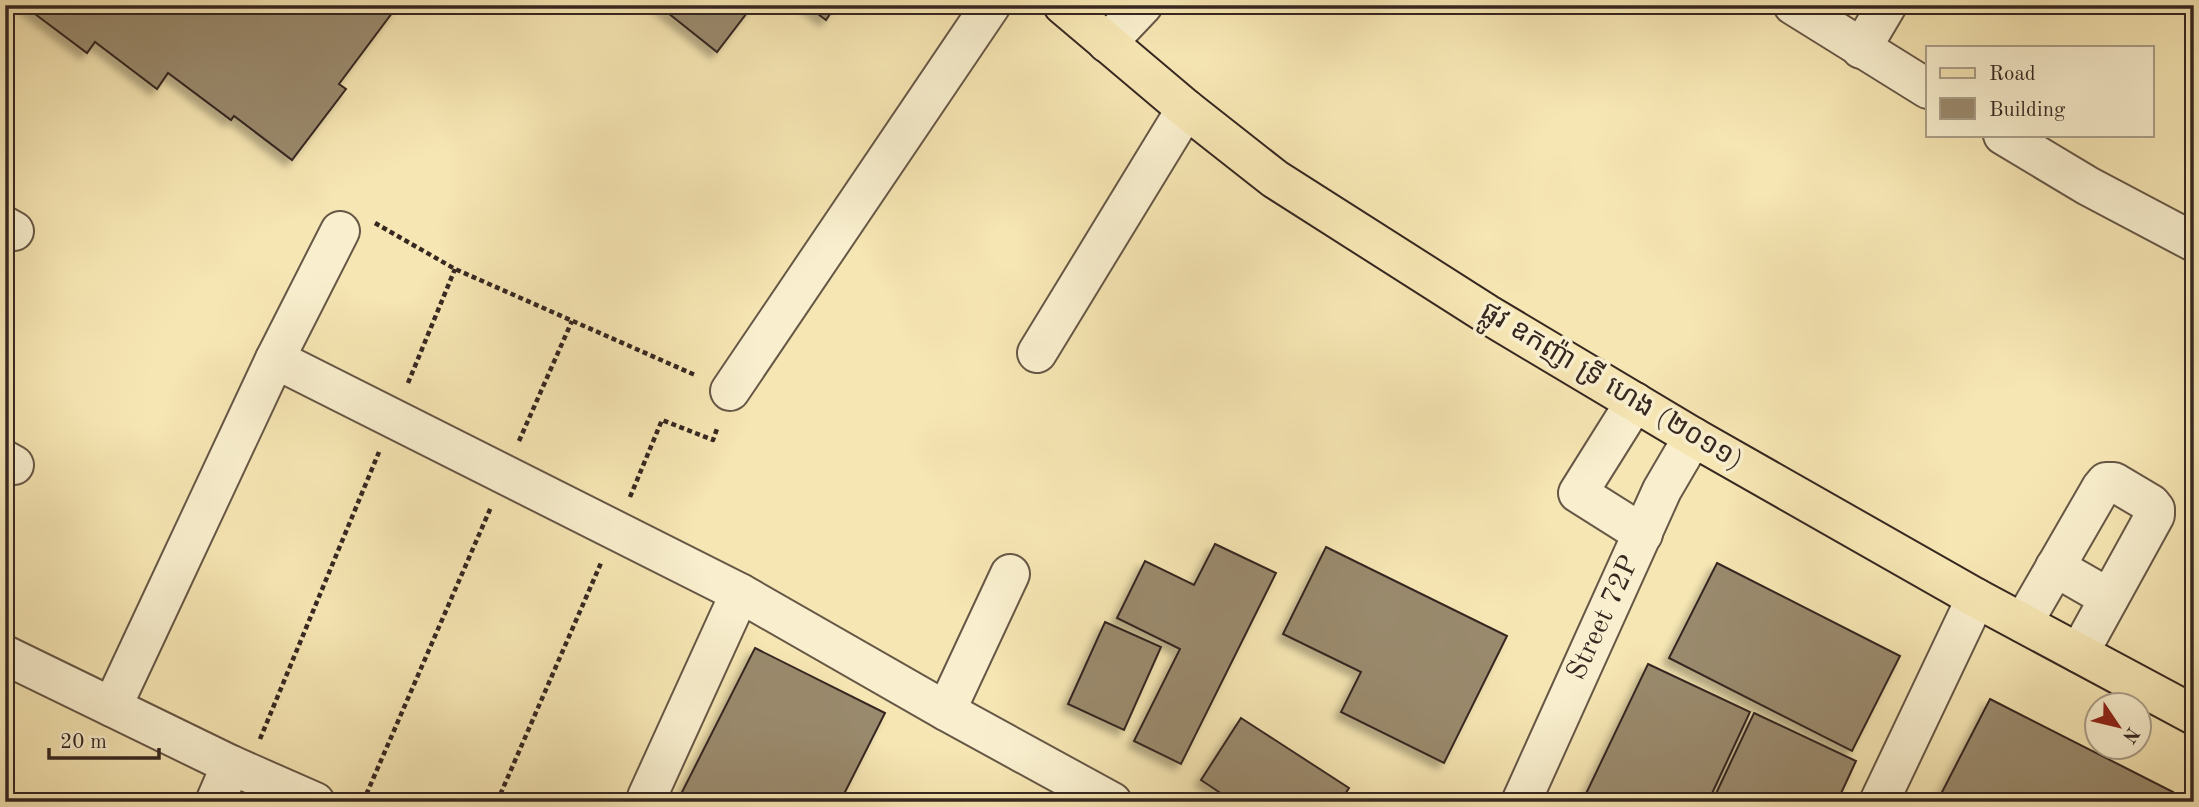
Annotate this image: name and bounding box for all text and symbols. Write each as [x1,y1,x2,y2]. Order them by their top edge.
legend [1926,46,2154,136]
text: Road [1989,64,2036,85]
text: Building [1989,100,2066,121]
street label: ផ្លូវ ឧកញ៉ា ទ្រី ហេង (២០១១) [1471,293,1750,483]
street label: Street 72P [1563,552,1645,684]
north arrow [2084,692,2154,762]
scale bar [49,716,159,760]
text: N [2118,723,2142,746]
text: 20 m [60,732,107,753]

